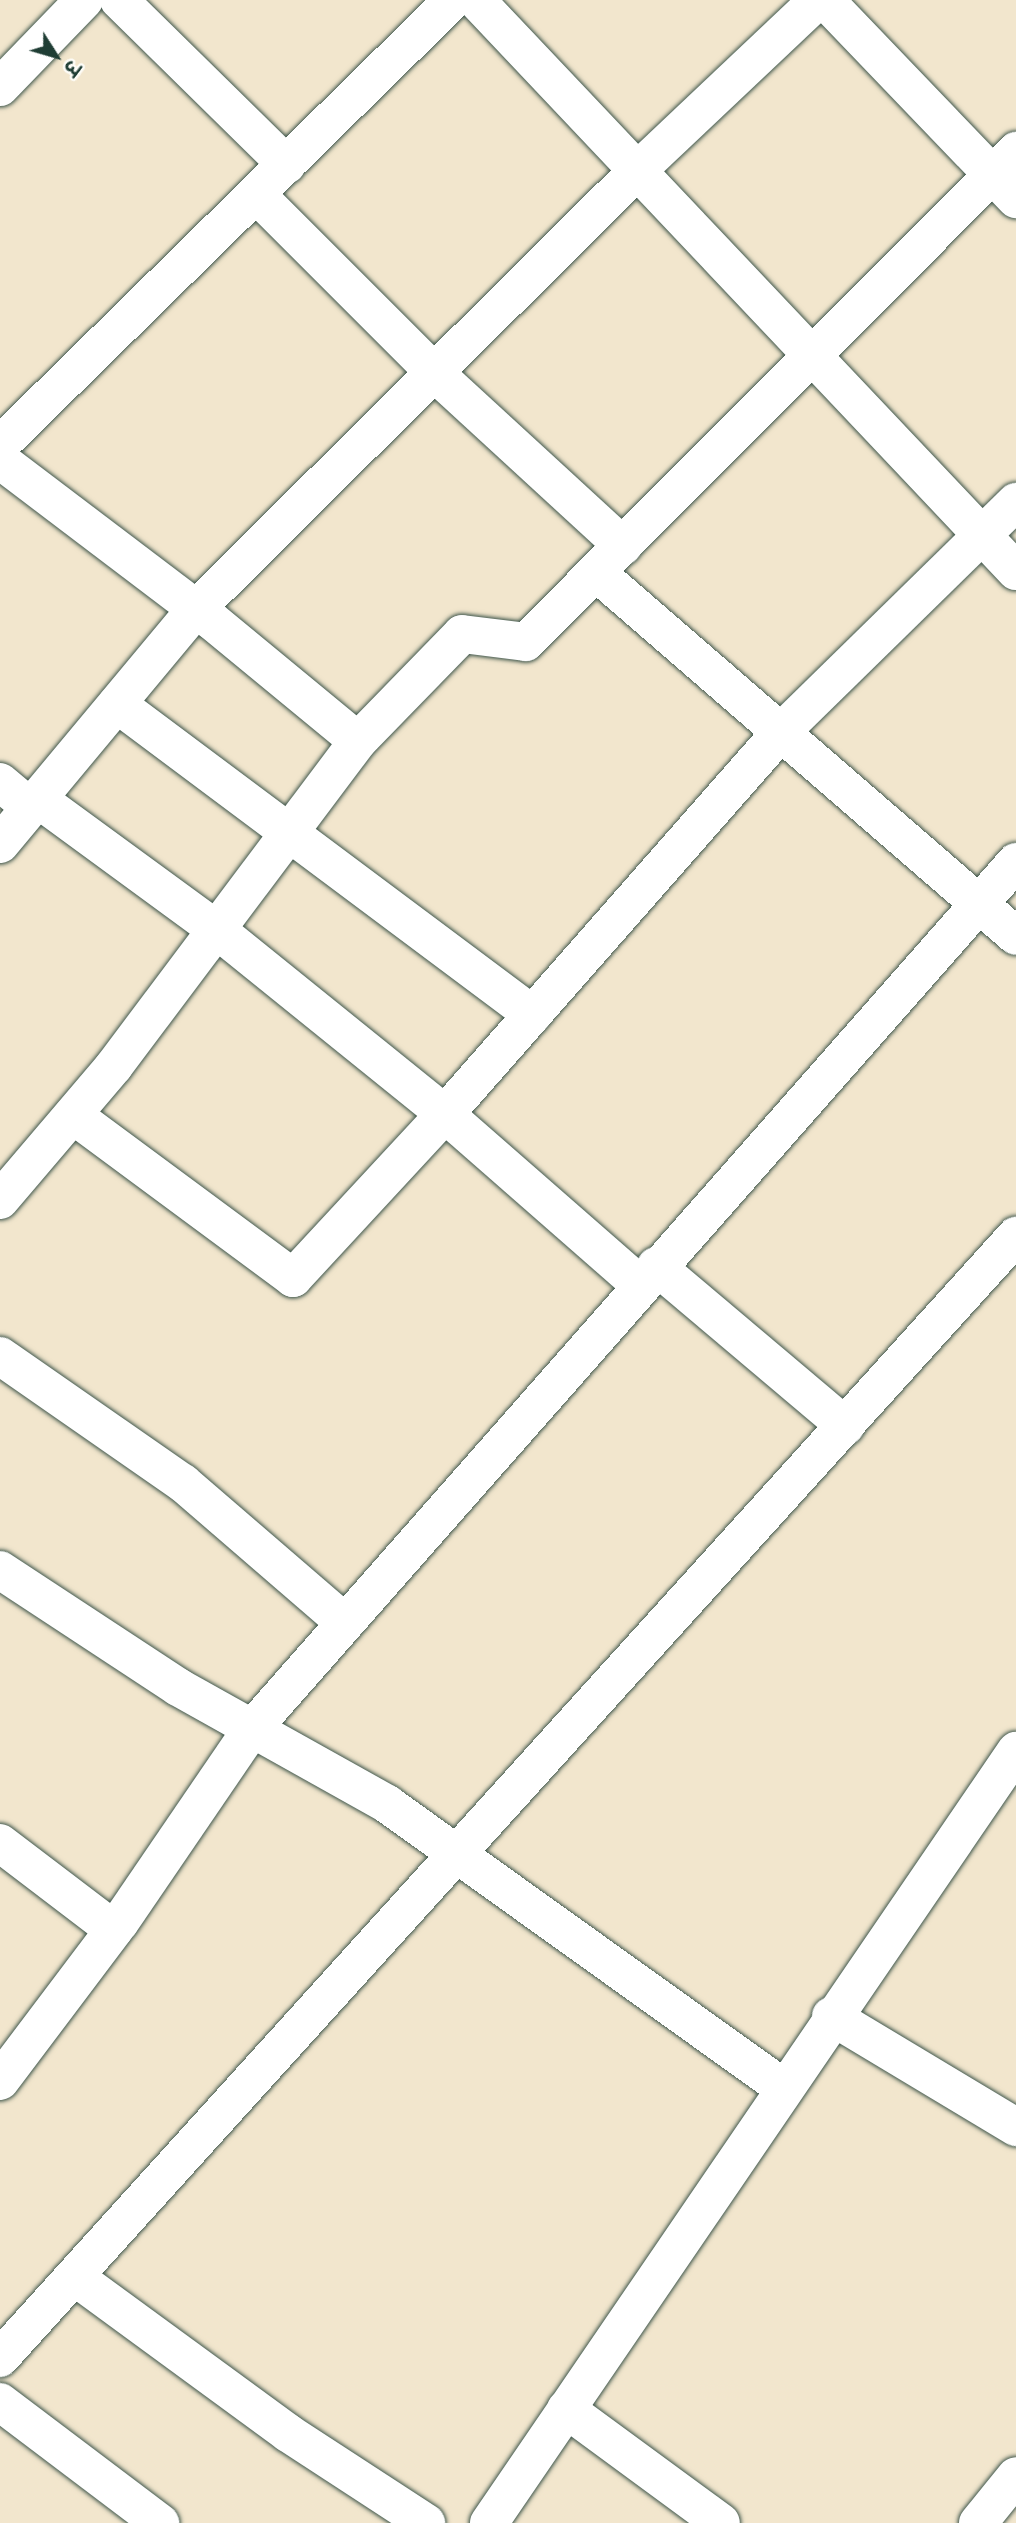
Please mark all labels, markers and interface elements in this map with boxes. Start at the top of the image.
north arrow [21,21,91,91]
text: उ [58,55,88,82]

